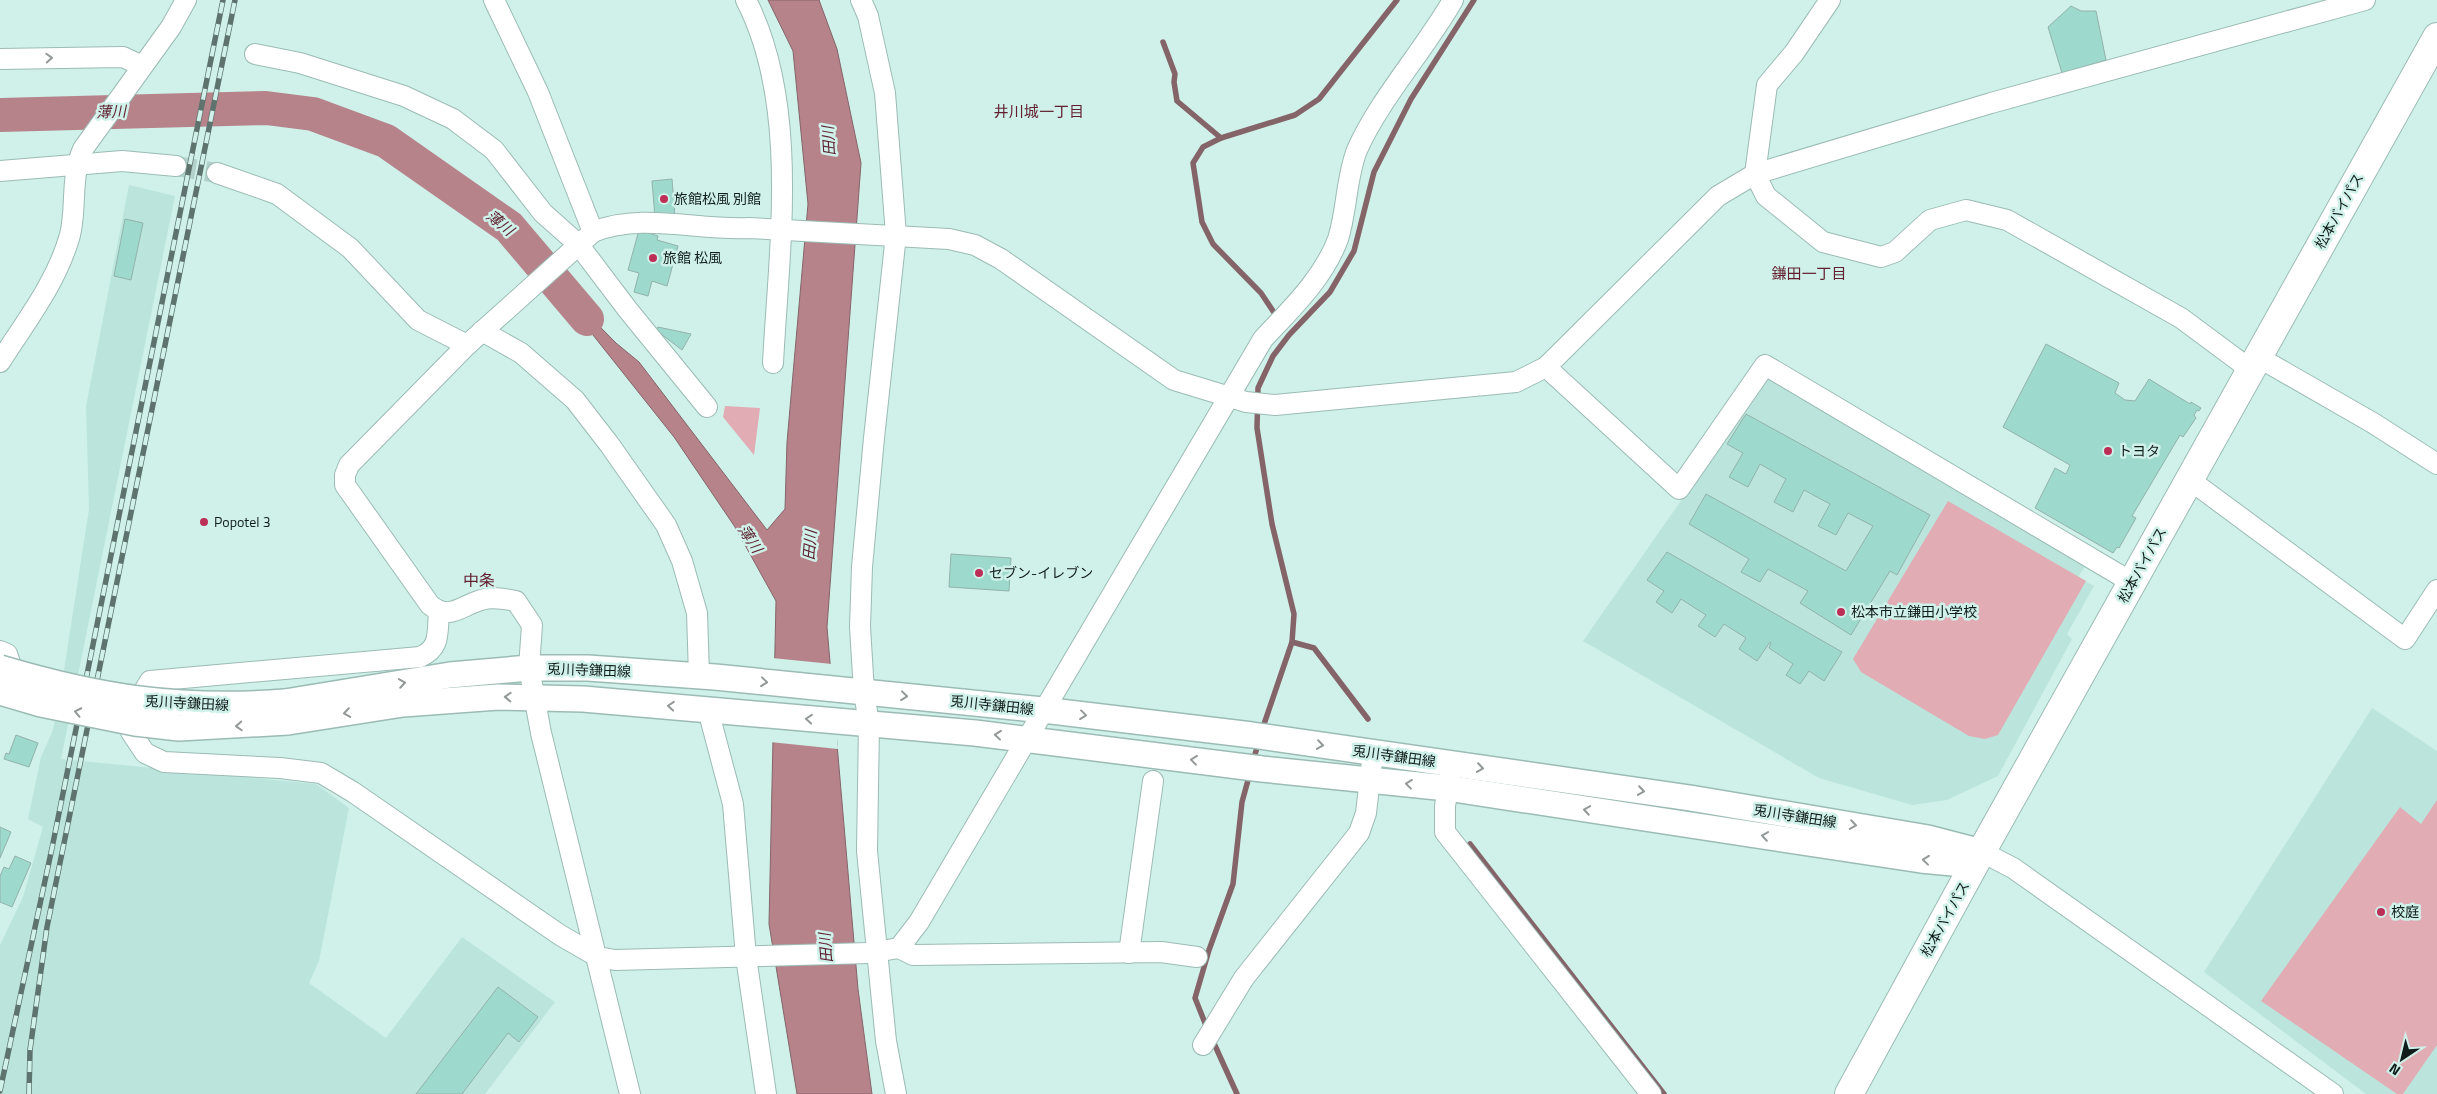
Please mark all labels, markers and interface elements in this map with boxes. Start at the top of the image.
one-way arrow [45,53,53,63]
water label: 薄川 [96,99,128,124]
district label: 井川城一丁目 [994,100,1084,123]
water label: 田川 [816,123,841,157]
street label: 松本バイパス [2309,169,2368,252]
place label: 旅館松風 別館 [674,188,761,209]
marker: 旅館松風 別館 [658,193,670,205]
water label: 薄川 [481,204,521,242]
place label: 旅館 松風 [663,247,722,268]
marker: 旅館 松風 [647,252,659,264]
district label: 鎌田一丁目 [1771,262,1847,285]
place label: トヨタ [2118,440,2160,461]
marker: トヨタ [2102,445,2114,457]
place label: Popotel 3 [214,511,271,532]
marker: Popotel 3 [198,516,210,528]
water label: 薄川 [732,520,769,559]
street label: 松本バイパス [2112,523,2171,606]
water label: 田川 [797,527,822,561]
place label: セブン-イレブン [989,562,1093,583]
marker: セブン-イレブン [973,567,985,579]
district label: 中条 [463,568,495,592]
place label: 松本市立鎌田小学校 [1851,601,1977,622]
marker: 松本市立鎌田小学校 [1835,606,1847,618]
street label: 兎川寺鎌田線 [547,658,631,681]
one-way arrow [760,676,768,687]
one-way arrow [398,678,406,688]
street label: 兎川寺鎌田線 [145,690,230,715]
one-way arrow [900,690,908,701]
street label: 兎川寺鎌田線 [949,690,1035,719]
one-way arrow [504,692,512,702]
one-way arrow [666,701,674,712]
one-way arrow [74,707,83,717]
one-way arrow [343,707,351,717]
one-way arrow [1079,709,1087,720]
one-way arrow [805,713,813,724]
one-way arrow [235,720,243,731]
one-way arrow [993,730,1001,741]
one-way arrow [1316,739,1324,750]
street label: 兎川寺鎌田線 [1351,739,1437,772]
one-way arrow [1189,755,1197,766]
one-way arrow [1477,762,1485,773]
one-way arrow [1405,779,1413,790]
one-way arrow [1638,785,1646,796]
street label: 兎川寺鎌田線 [1752,799,1838,832]
one-way arrow [1583,806,1591,816]
one-way arrow [1849,820,1858,830]
one-way arrow [1761,831,1770,841]
one-way arrow [1922,855,1930,866]
street label: 松本バイパス [1915,877,1974,960]
place label: 校庭 [2391,901,2419,922]
marker: 校庭 [2375,906,2387,918]
water label: 田川 [813,930,838,964]
north arrow [2377,1034,2427,1084]
text: N [2384,1059,2404,1081]

